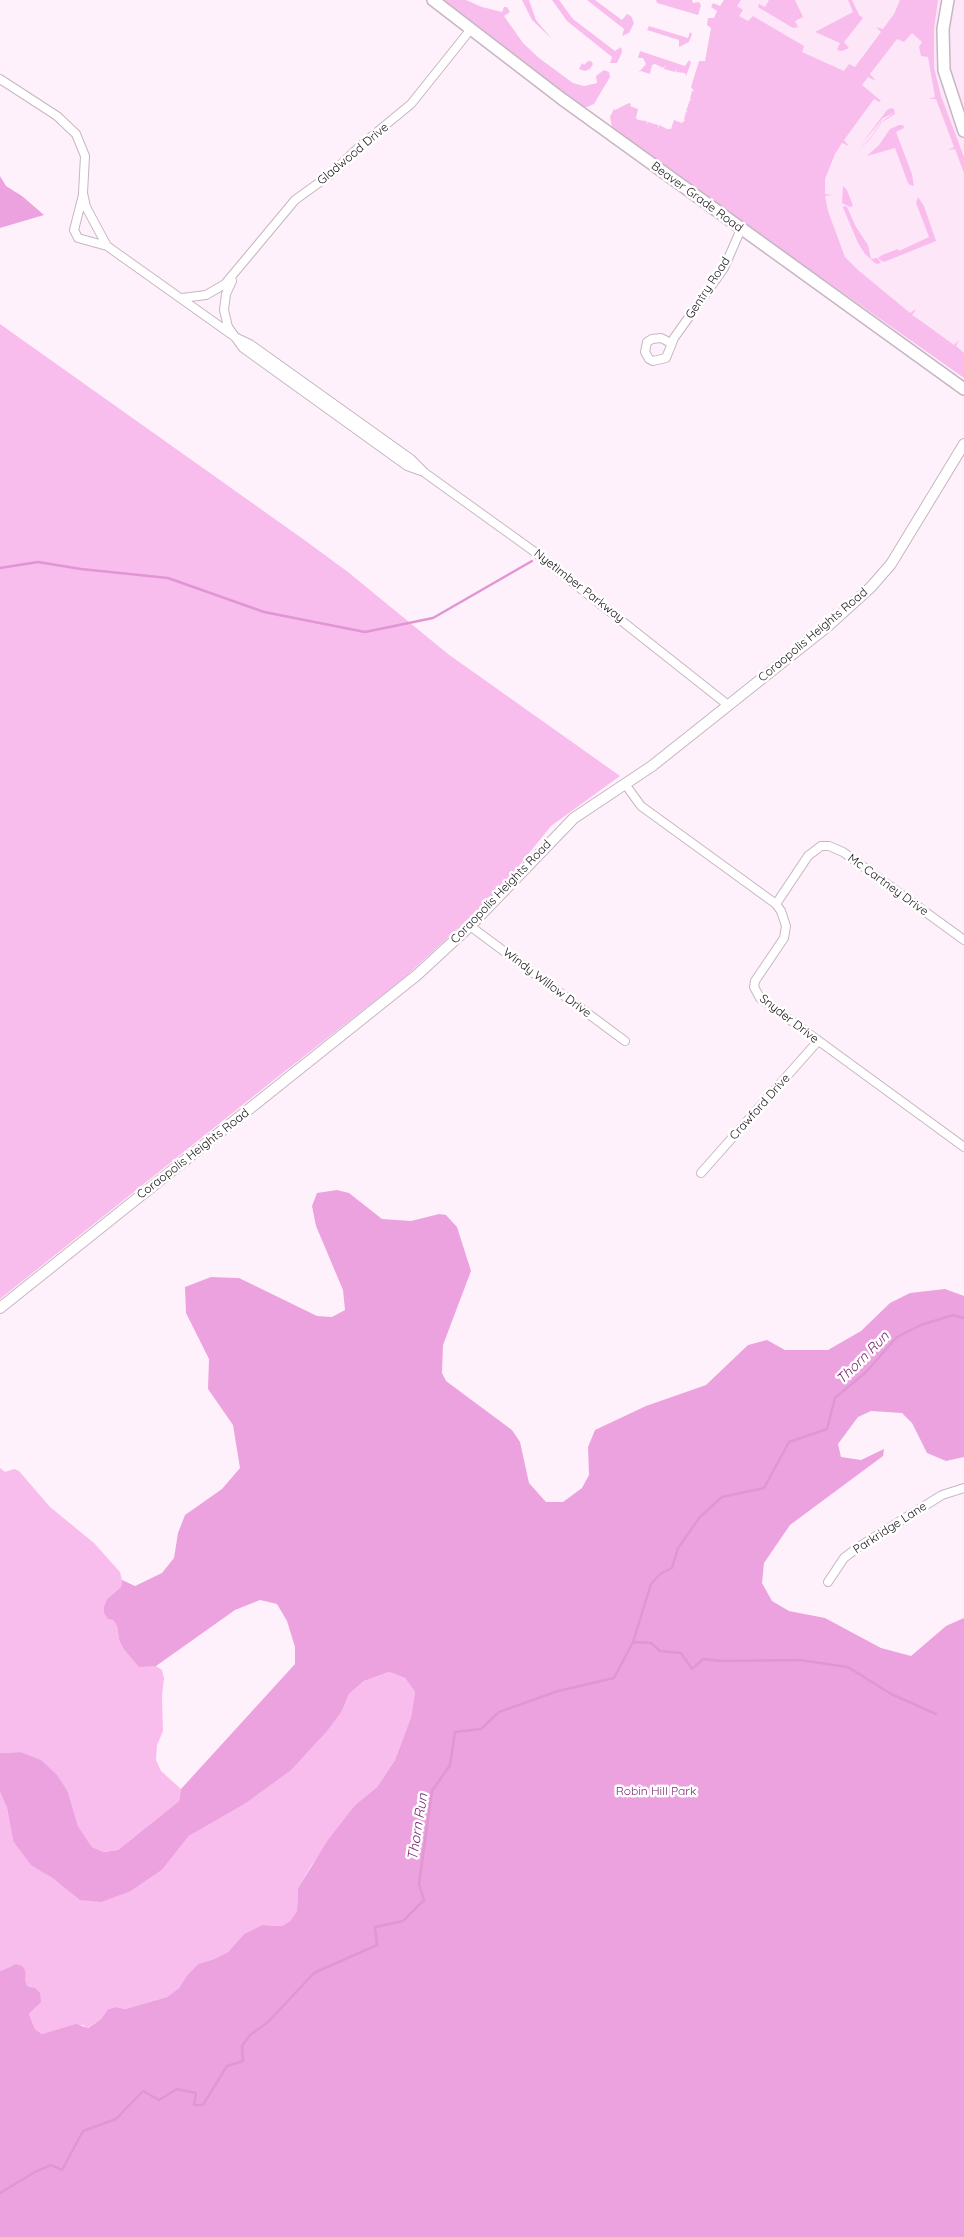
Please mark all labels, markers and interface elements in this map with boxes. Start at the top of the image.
street label: Gladwood Drive [314,120,392,188]
street label: Beaver Grade Road [648,159,746,235]
street label: Gentry Road [683,254,733,322]
street label: Nyetimber Parkway [531,546,627,626]
street label: Coraopolis Heights Road [755,585,871,685]
street label: Coraopolis Heights Road [448,837,554,947]
street label: Mc Cartney Drive [845,851,931,919]
street label: Windy Willow Drive [500,945,594,1021]
street label: Snyder Drive [757,991,821,1047]
street label: Crawford Drive [727,1071,793,1143]
street label: Coraopolis Heights Road [134,1106,252,1202]
water label: Thorn Run [833,1328,893,1388]
street label: Parkridge Lane [851,1499,929,1557]
park label: Robin Hill Park [616,1784,696,1798]
water label: Thorn Run [404,1792,432,1862]

